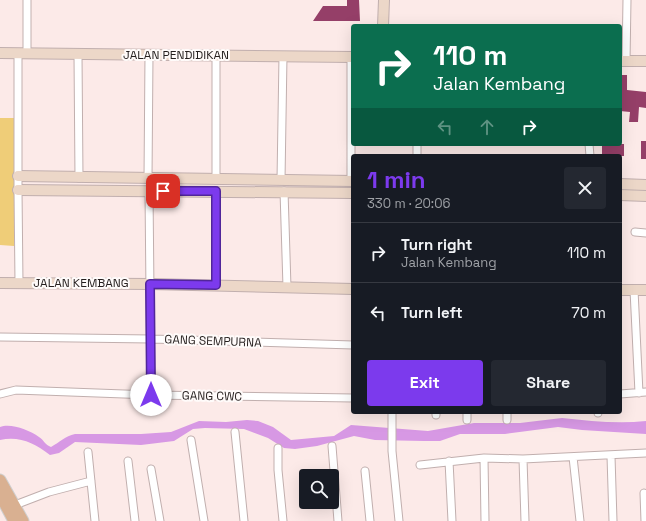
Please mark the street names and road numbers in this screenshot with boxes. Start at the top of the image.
street label: JALAN PENDIDIKAN [123,47,229,63]
street label: JALAN KEMBANG [33,275,129,291]
street label: GANG SEMPURNA [164,331,262,351]
street label: GANG CWC [182,387,243,405]

